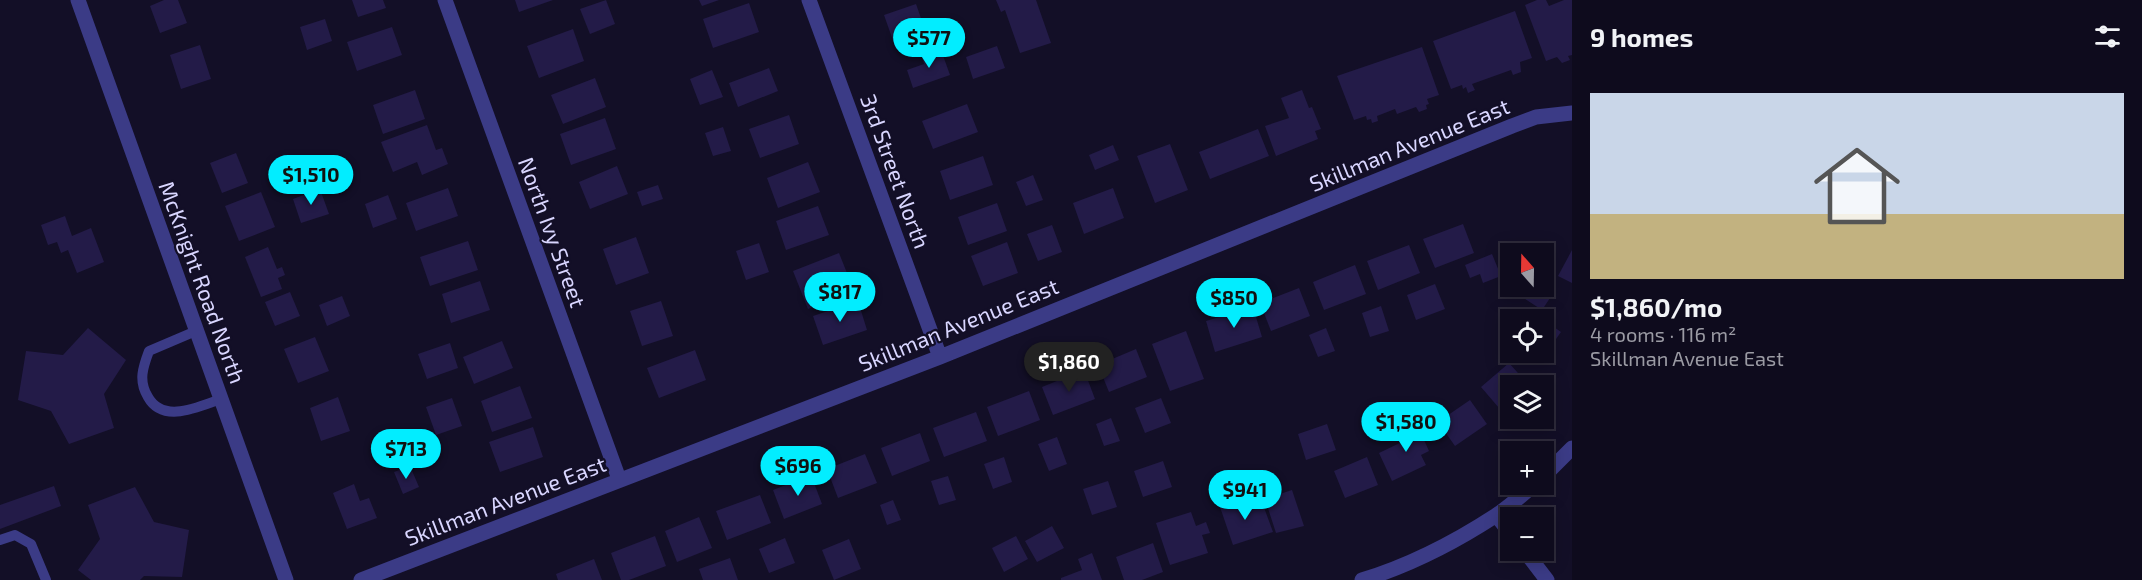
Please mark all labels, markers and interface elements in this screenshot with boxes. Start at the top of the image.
pin: $577 [893,18,965,69]
icon: filters [2091,20,2124,53]
text: 9 homes [1590,21,1693,52]
text: $577 [907,25,951,49]
street label: 3rd Street North [856,90,936,252]
street label: Skillman Avenue East [1305,92,1513,196]
icon: home [1803,132,1911,240]
street label: North Ivy Street [514,154,592,310]
pin: $1,510 [262,155,360,206]
text: $1,510 [282,162,340,186]
street label: McKnight Road North [154,177,252,387]
north arrow [1500,243,1554,297]
map controls [1500,243,1554,561]
pin: $817 [804,272,876,323]
street label: Skillman Avenue East [854,272,1062,376]
pin: $850 [1198,278,1270,329]
text: $817 [818,279,862,303]
text: $850 [1210,285,1258,309]
text: $1,860/mo [1590,291,1722,322]
button: locate [1500,309,1554,363]
text: 4 rooms · 116 m² [1590,322,1736,346]
pin: $1,860 [1020,342,1118,393]
text: Skillman Avenue East [1590,346,1784,370]
text: $1,860 [1038,349,1100,373]
button: layers [1500,375,1554,429]
pin: $1,580 [1357,402,1455,453]
text: $1,580 [1375,409,1437,433]
pin: $713 [370,429,442,480]
text: $713 [385,436,427,460]
button: + [1500,441,1554,495]
pin: $696 [762,446,834,497]
street label: Skillman Avenue East [401,450,609,550]
text: $696 [775,453,822,477]
pin: $941 [1209,470,1281,521]
text: $941 [1223,477,1267,501]
button: − [1500,507,1554,561]

